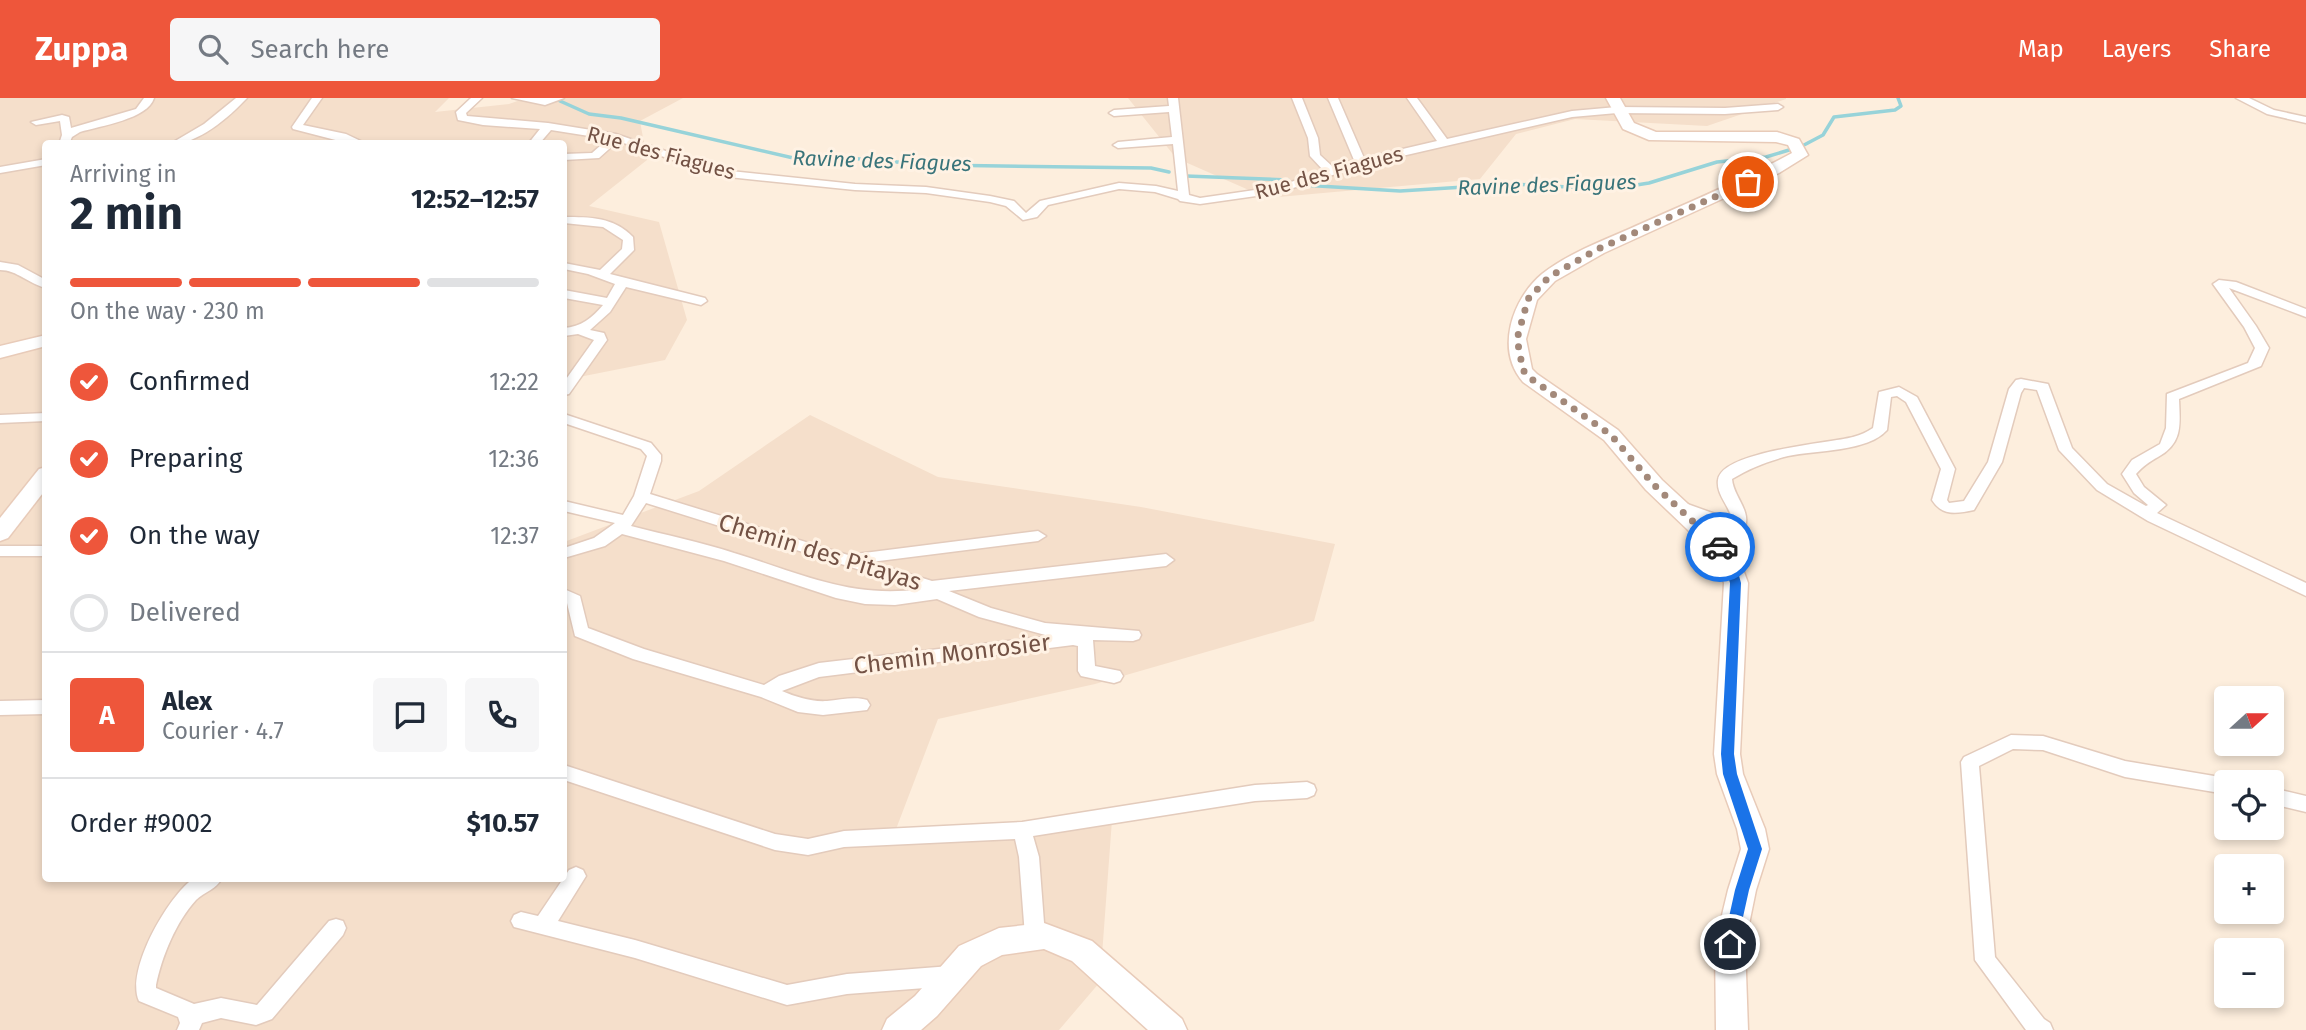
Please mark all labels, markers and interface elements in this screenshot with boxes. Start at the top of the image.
search box [170,18,660,81]
text: Zuppa [35,29,128,69]
icon: search [194,30,232,68]
text: Search here [250,34,389,65]
text: Map [2018,35,2064,63]
text: Layers [2102,35,2171,63]
text: Share [2209,35,2271,63]
street label: Rue des Fiagues [584,121,738,185]
street label: Rue des Fiagues [1252,141,1406,205]
water label: Ravine des Fiagues [792,145,972,177]
pin [1718,152,1778,212]
text: Arriving in [70,160,177,188]
icon: bag [1729,163,1767,201]
water label: Ravine des Fiagues [1457,169,1637,201]
text: 12:52–12:57 [411,184,539,215]
text: 2 min [70,186,183,241]
text: On the way · 230 m [70,297,265,325]
icon: check [70,363,108,401]
text: Confirmed [129,366,250,397]
text: 12:22 [489,368,539,396]
icon: check [70,440,108,478]
text: Preparing [129,443,242,474]
text: 12:36 [488,445,539,473]
street label: Chemin des Pitayas [715,508,925,596]
courier [1685,512,1755,582]
icon: check [70,517,108,555]
text: On the way [129,520,260,551]
text: 12:37 [490,522,539,550]
icon: car [1701,528,1739,566]
text: Delivered [129,597,241,628]
street label: Chemin Monrosier [852,628,1053,680]
button: chat [373,678,447,752]
button: phone [465,678,539,752]
text: Alex [162,686,212,717]
north arrow [2214,686,2284,756]
map controls [2214,686,2284,1008]
text: A [99,700,115,731]
text: Courier · 4.7 [162,717,284,745]
button: locate [2214,770,2284,840]
text: Order #9002 [70,808,213,839]
text: $10.57 [467,808,539,839]
button: + [2214,854,2284,924]
pin [1700,914,1760,974]
icon: home [1711,925,1749,963]
button: − [2214,938,2284,1008]

